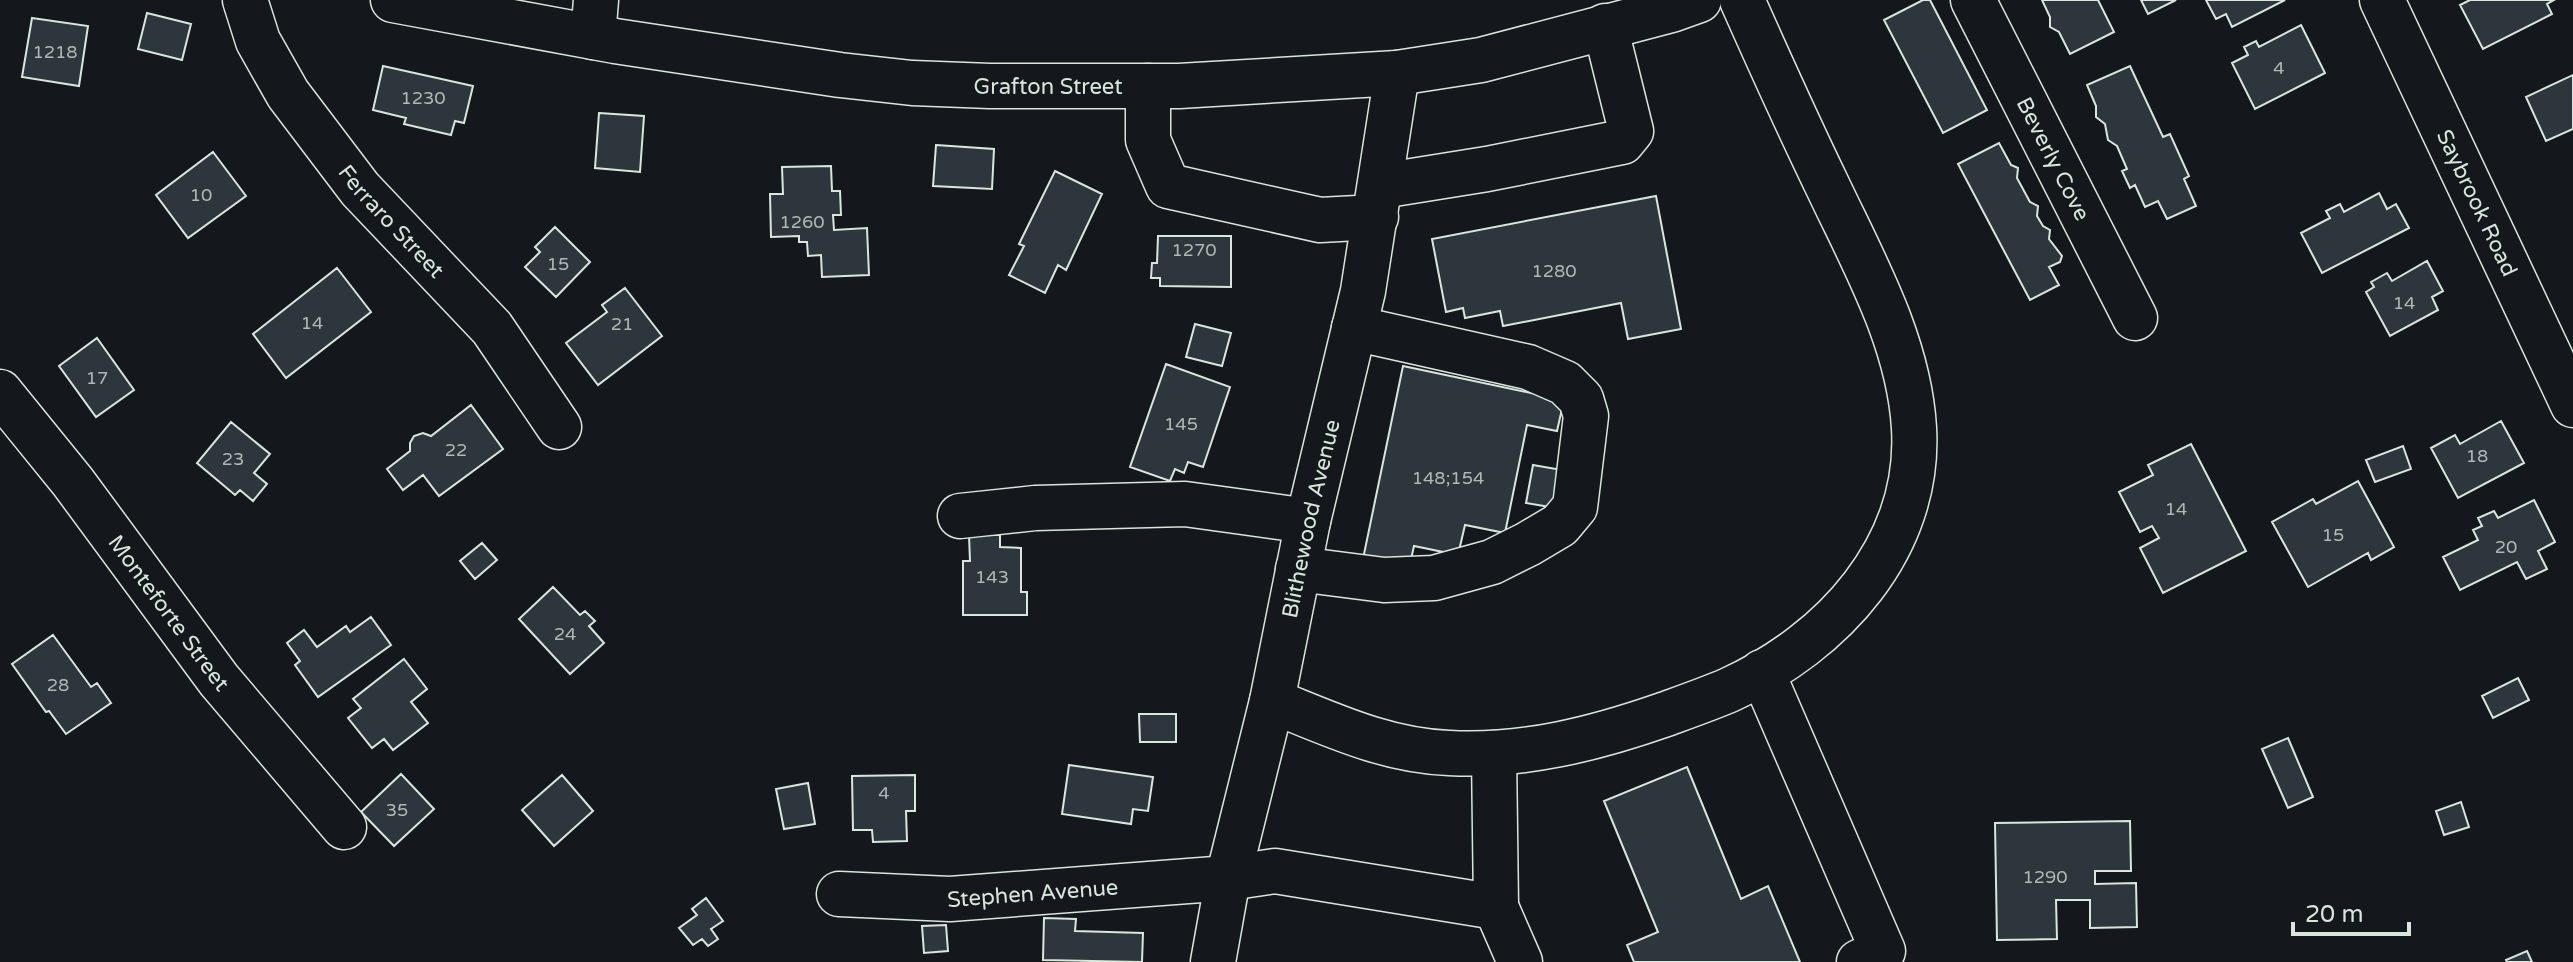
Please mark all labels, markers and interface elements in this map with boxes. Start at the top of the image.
house number: 1218 [32,41,78,63]
house number: 4 [2273,57,2285,79]
street label: Grafton Street [973,73,1123,100]
house number: 1230 [400,87,446,109]
street label: Beverly Cove [2011,93,2095,225]
street label: Saybrook Road [2431,125,2522,281]
street label: Ferraro Street [332,160,449,284]
house number: 10 [190,184,212,206]
house number: 1260 [779,211,825,233]
house number: 1270 [1171,239,1217,261]
house number: 15 [547,253,569,275]
house number: 1280 [1531,260,1577,282]
house number: 14 [2393,292,2415,314]
house number: 14 [301,312,323,334]
house number: 21 [611,313,633,335]
house number: 17 [86,367,108,389]
house number: 145 [1164,413,1198,435]
street label: Blithewood Avenue [1277,417,1346,620]
house number: 22 [445,439,467,461]
house number: 18 [2466,445,2488,467]
house number: 23 [222,448,244,470]
house number: 148;154 [1412,467,1484,489]
house number: 14 [2165,498,2187,520]
house number: 15 [2322,524,2344,546]
street label: Monteforte Street [102,530,234,696]
house number: 20 [2495,536,2517,558]
house number: 143 [975,566,1009,588]
house number: 24 [554,623,576,645]
house number: 28 [47,674,69,696]
house number: 4 [878,782,890,804]
house number: 35 [386,799,408,821]
house number: 1290 [2022,866,2068,888]
street label: Stephen Avenue [946,874,1119,913]
scale bar [2293,886,2409,936]
text: 20 m [2305,900,2363,929]

